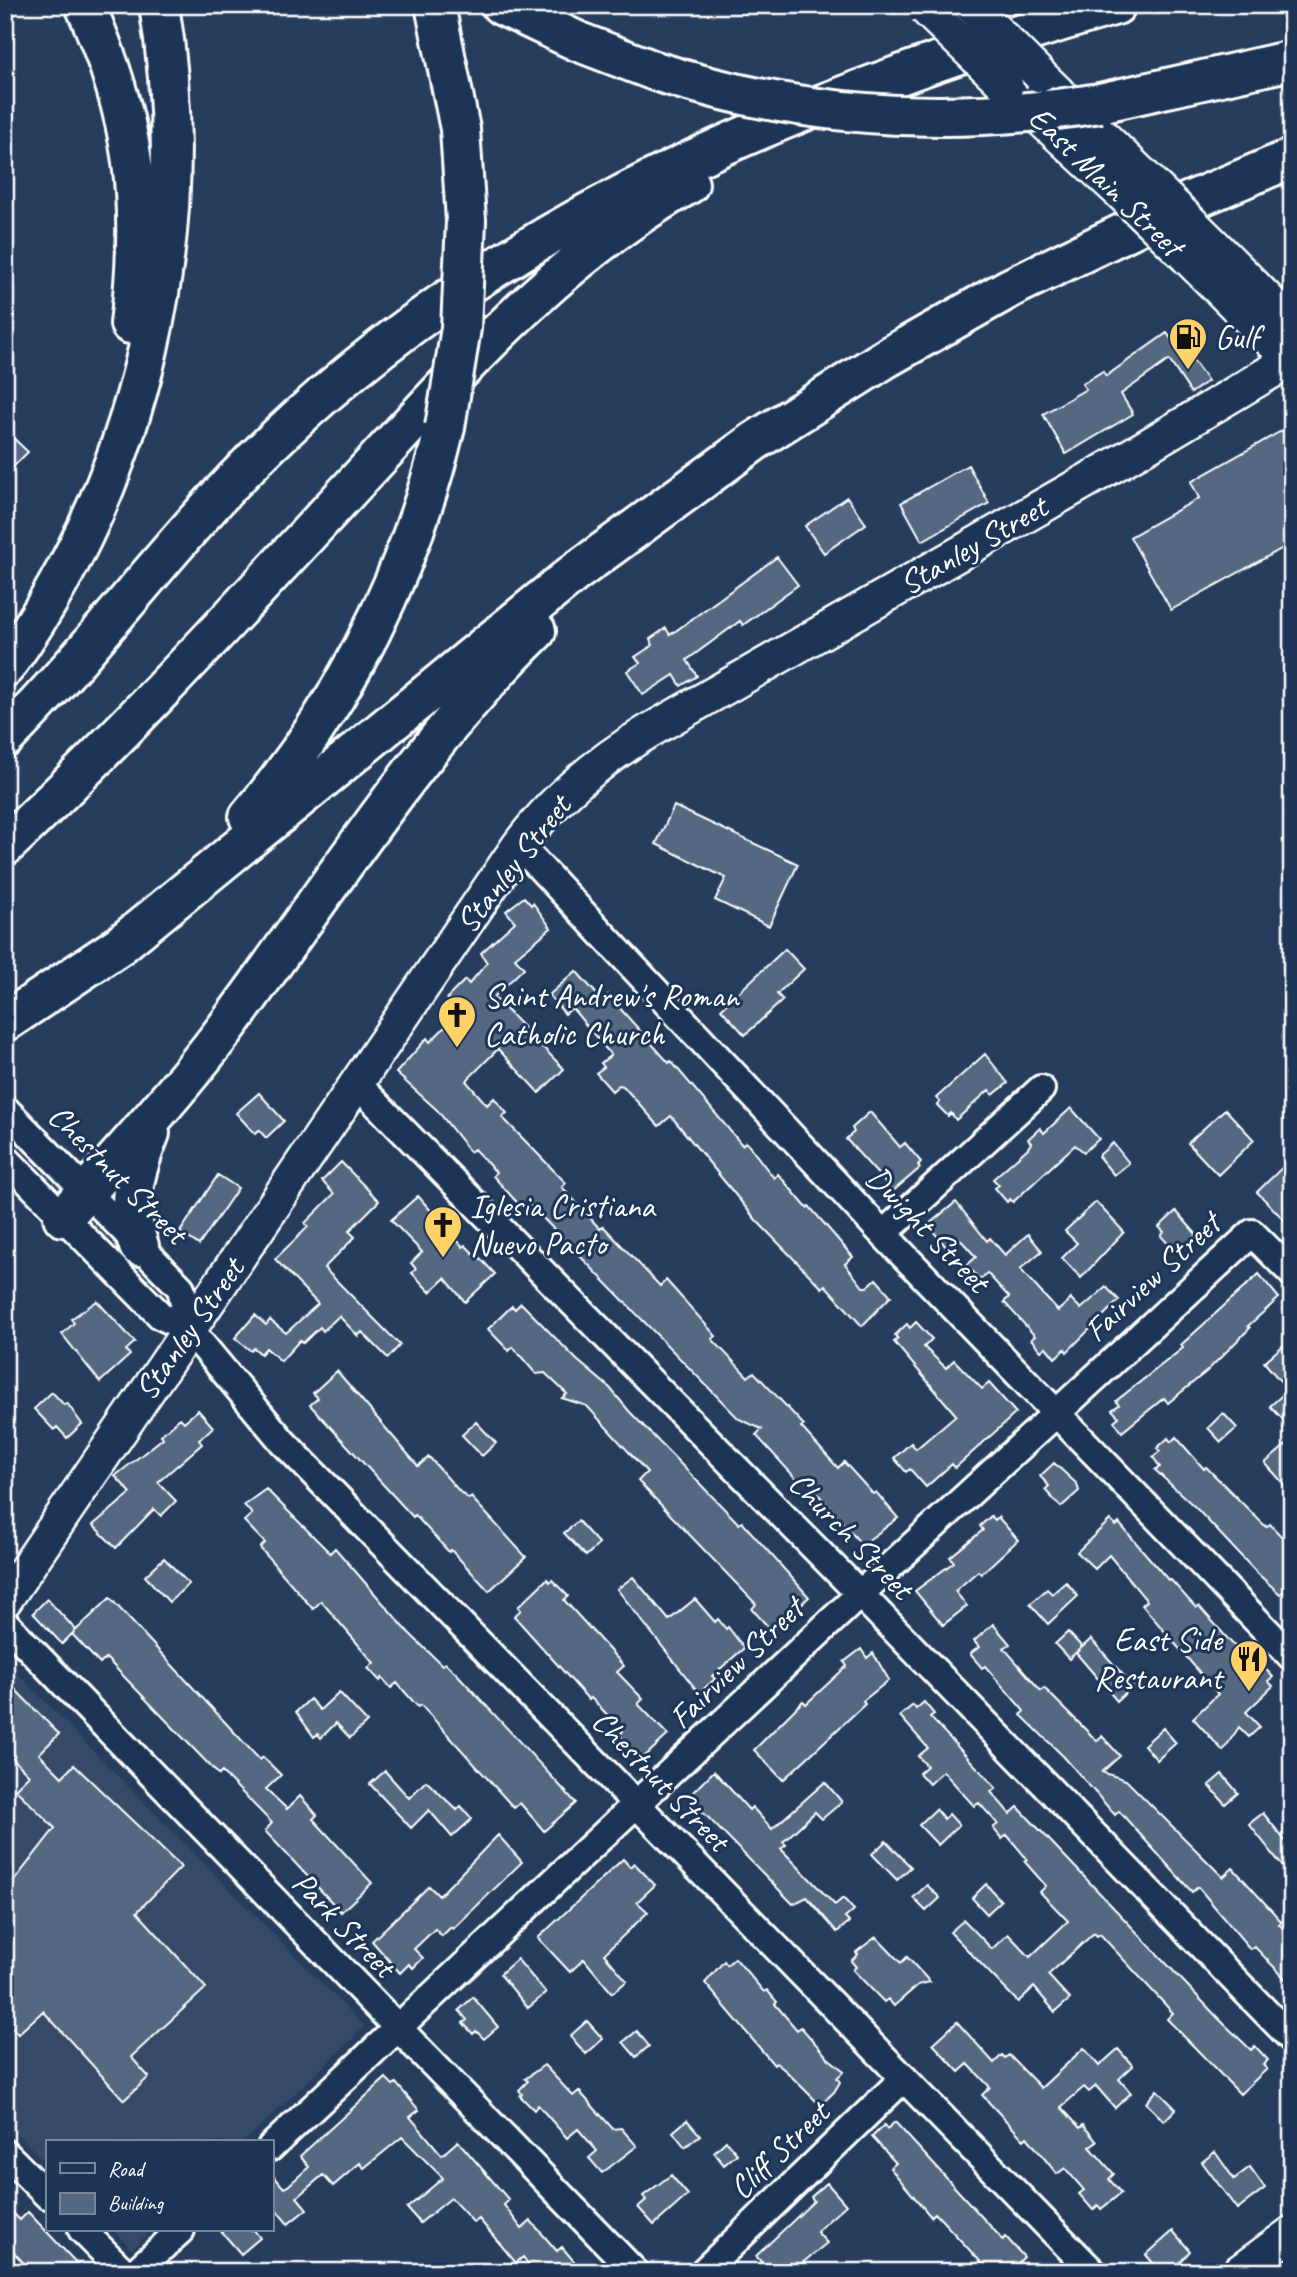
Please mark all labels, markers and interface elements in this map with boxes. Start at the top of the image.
street label: East Main Street [1020,97,1195,268]
fuel station icon: Gulf [1167,316,1209,371]
place label: Gulf [1215,316,1265,358]
street label: Stanley Street [892,484,1057,604]
street label: Stanley Street [446,784,582,941]
place label: Saint Andrew's Roman Catholic Church [484,975,741,1055]
church icon: Saint Andrew's Roman Catholic Church [436,994,478,1049]
street label: Chestnut Street [39,1095,199,1255]
street label: Dwight Street [857,1157,1001,1303]
place label: Iglesia Cristiana Nuevo Pacto [470,1185,657,1265]
street label: Fairview Street [1075,1200,1232,1351]
church icon: Iglesia Cristiana Nuevo Pacto [422,1204,464,1259]
street label: Stanley Street [125,1247,255,1408]
street label: Church Street [780,1462,924,1610]
street label: Fairview Street [660,1586,815,1738]
place label: East Side Restaurant [1094,1619,1225,1699]
restaurant icon: East Side Restaurant [1228,1638,1270,1693]
street label: Chestnut Street [583,1700,741,1862]
street label: Park Street [283,1862,407,1988]
street label: Cliff Street [720,2090,840,2208]
legend [46,2140,273,2232]
text: Road [108,2156,147,2182]
text: Building [108,2190,165,2216]

